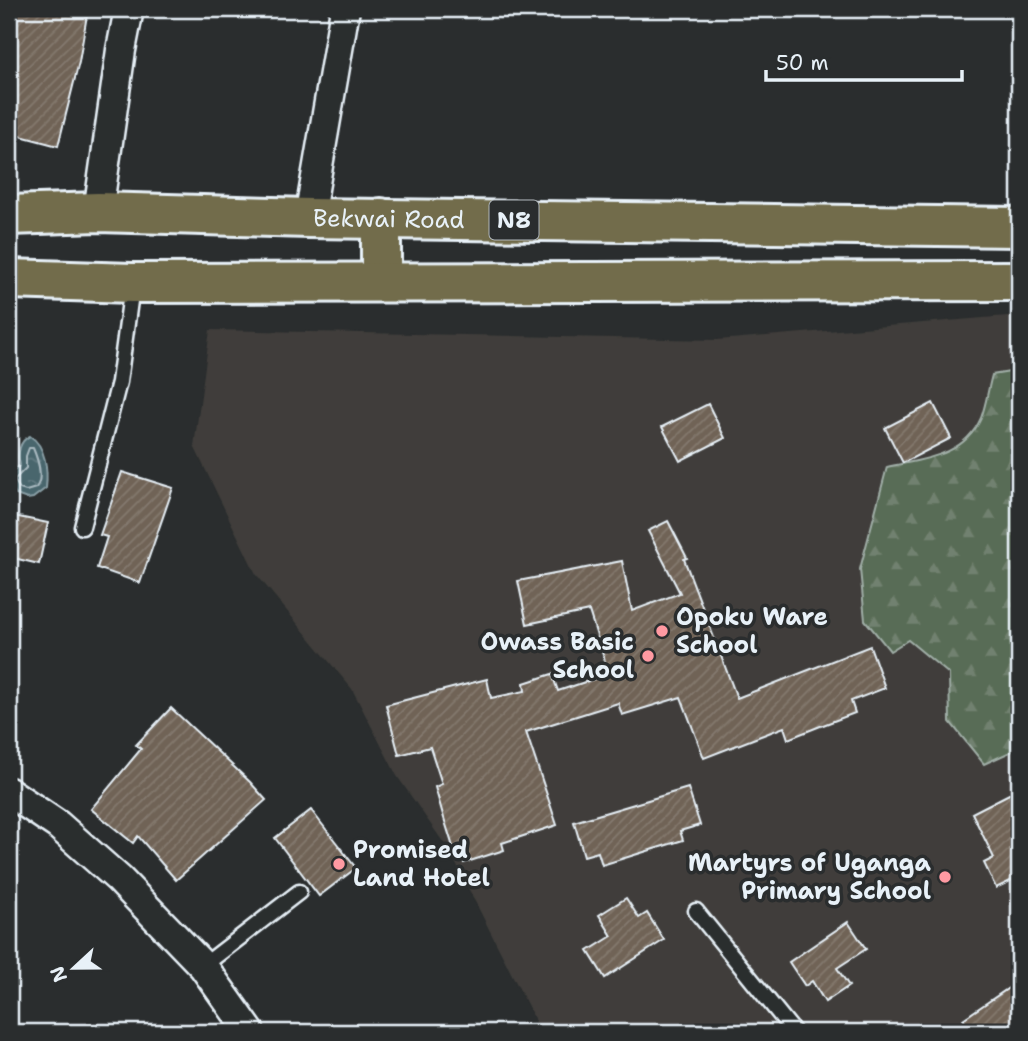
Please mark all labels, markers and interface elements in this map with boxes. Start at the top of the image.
scale bar [766,38,962,82]
text: 50 m [776,49,829,77]
road number: N8 [490,200,538,240]
street label: Bekwai Road [313,202,465,236]
place label: Opoku Ware School [676,601,828,661]
marker: Opoku Ware School [654,623,670,639]
place label: Owass Basic School [481,626,634,686]
marker: Owass Basic School [640,648,656,664]
place label: Promised Land Hotel [353,834,490,894]
place label: Martyrs of Uganga Primary School [688,847,932,907]
marker: Promised Land Hotel [331,856,347,872]
marker: Martyrs of Uganga Primary School [937,869,953,885]
north arrow [38,932,108,1002]
text: N [44,963,73,986]

